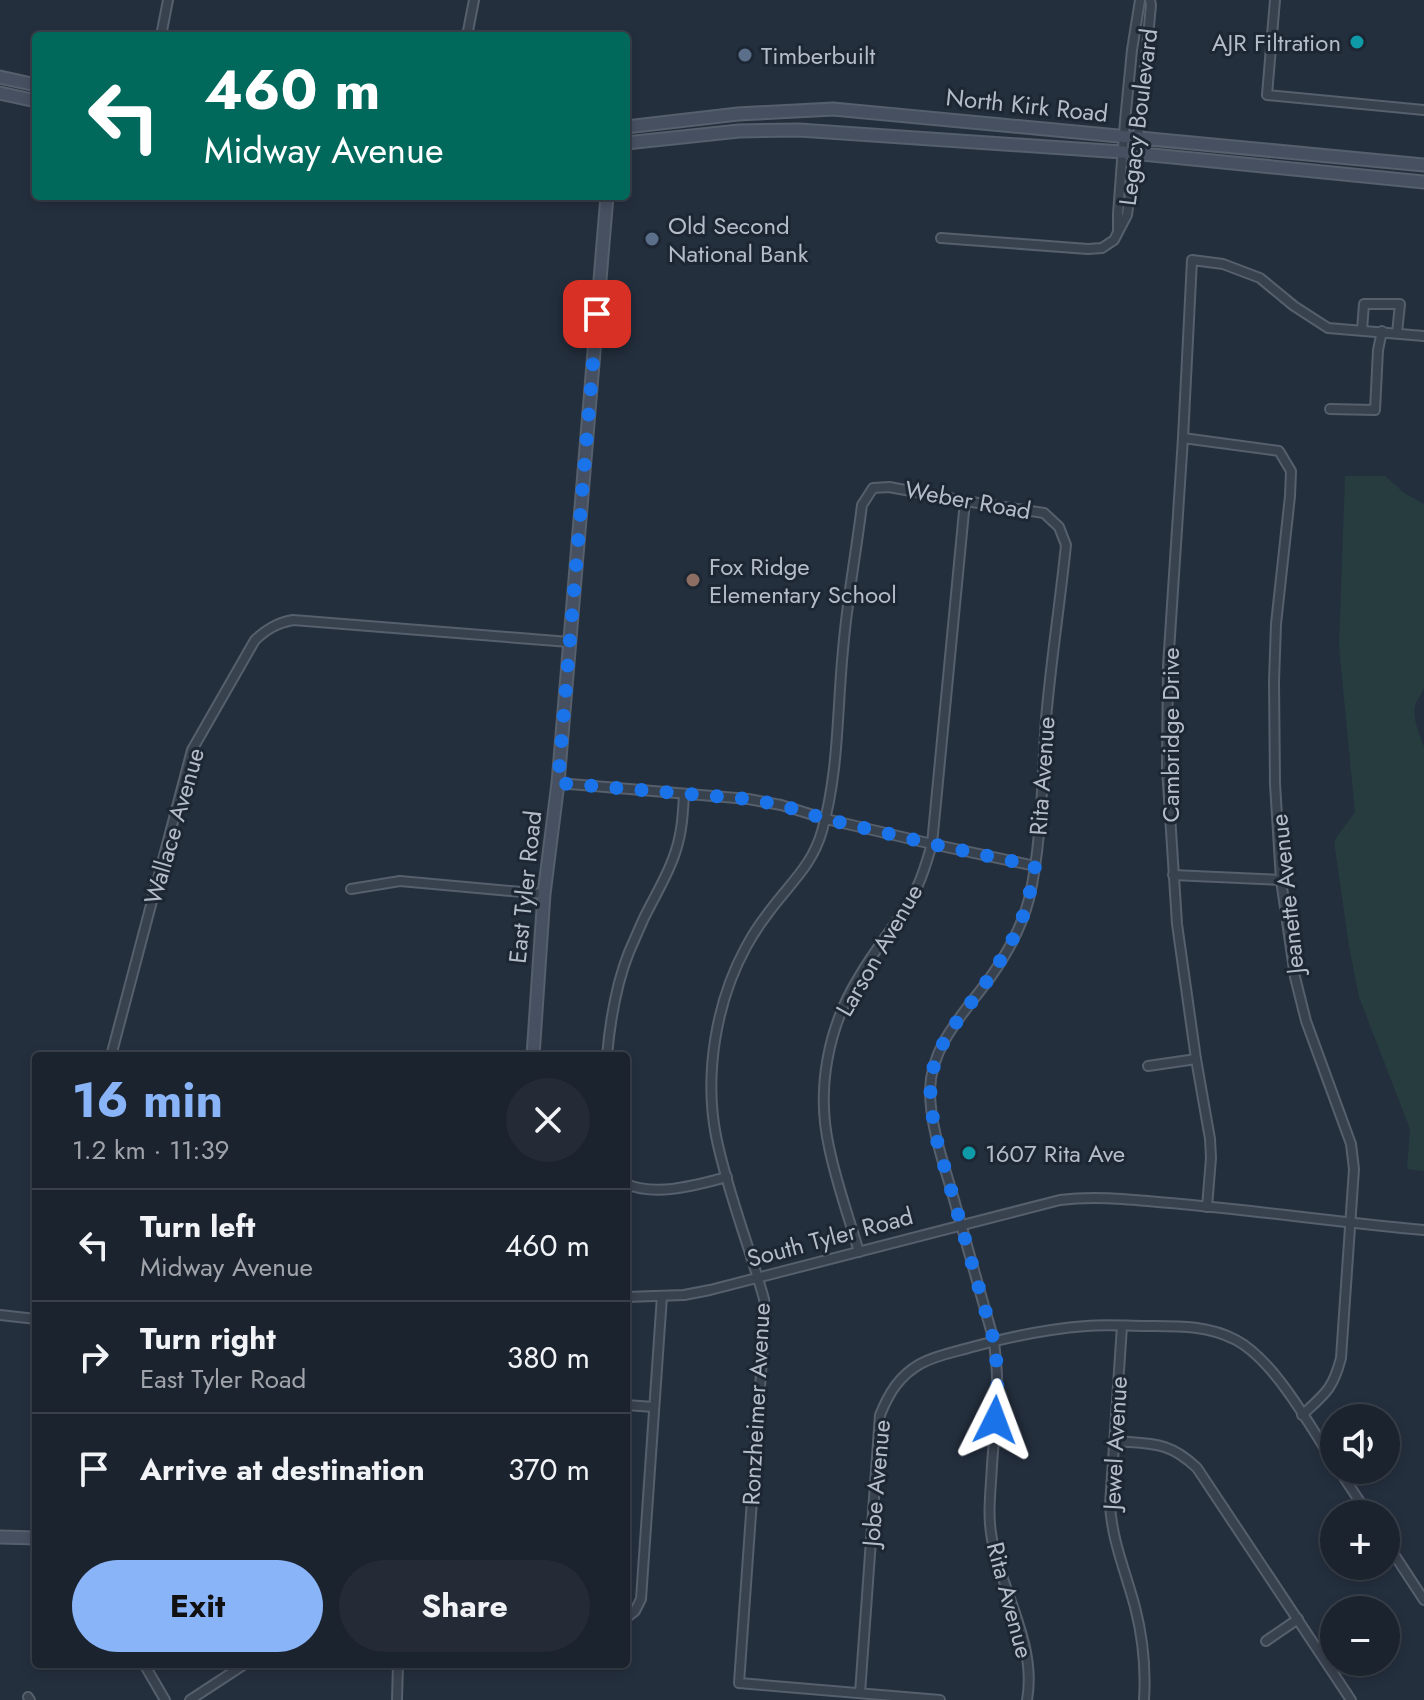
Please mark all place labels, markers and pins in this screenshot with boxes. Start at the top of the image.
place label: AJR Filtration [1212,25,1341,60]
marker: AJR Filtration [1348,33,1366,51]
place label: Timberbuilt [761,38,875,73]
marker: Timberbuilt [736,46,754,64]
place label: Old Second National Bank [668,208,809,271]
marker: Old Second National Bank [643,230,661,248]
pin [563,280,631,348]
place label: Fox Ridge Elementary School [709,549,897,612]
marker: Fox Ridge Elementary School [684,571,702,589]
place label: 1607 Rita Ave [985,1136,1125,1171]
marker: 1607 Rita Ave [960,1144,978,1162]

